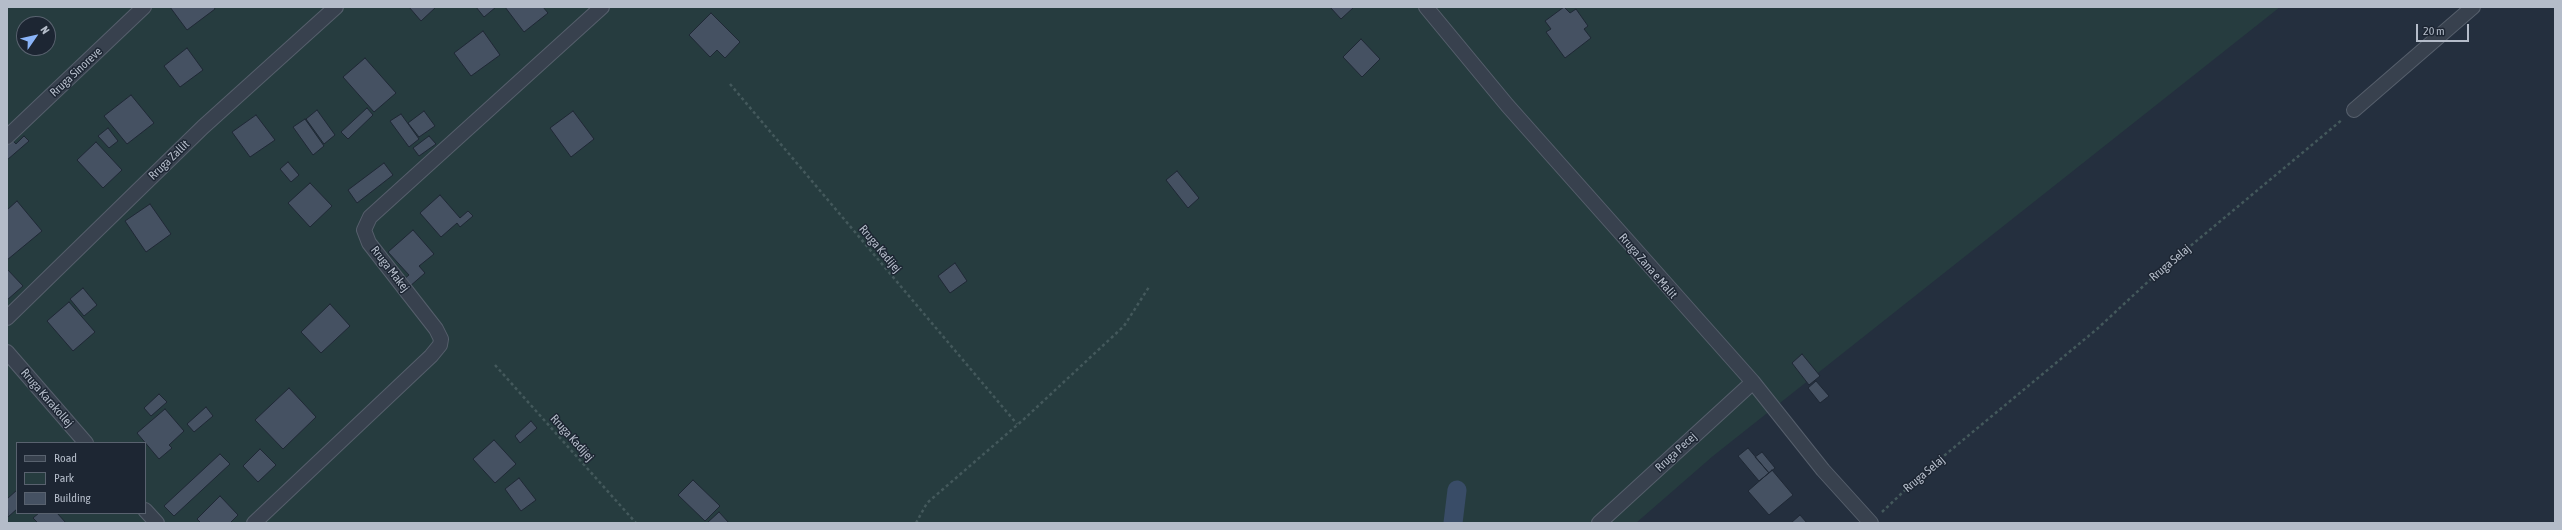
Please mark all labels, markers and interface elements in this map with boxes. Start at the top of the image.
north arrow [16,16,56,56]
scale bar [2418,16,2471,42]
text: N [38,24,52,36]
text: 20 m [2423,24,2445,38]
street label: Rruga Sinoreve [47,44,105,100]
street label: Rruga Zallit [146,137,192,183]
street label: Rruga Kadijej [856,222,904,276]
street label: Rruga Zana e Malit [1616,230,1680,302]
street label: Rruga Selaj [2146,242,2194,284]
street label: Rruga Makej [368,243,412,295]
street label: Rruga Karakollej [18,366,76,430]
street label: Rruga Kadijej [547,412,597,464]
street label: Rruga Pecej [1652,429,1700,475]
legend [16,442,146,514]
text: Road [54,451,77,465]
street label: Rruga Selaj [1900,453,1948,495]
text: Park [54,471,74,485]
text: Building [54,491,91,505]

